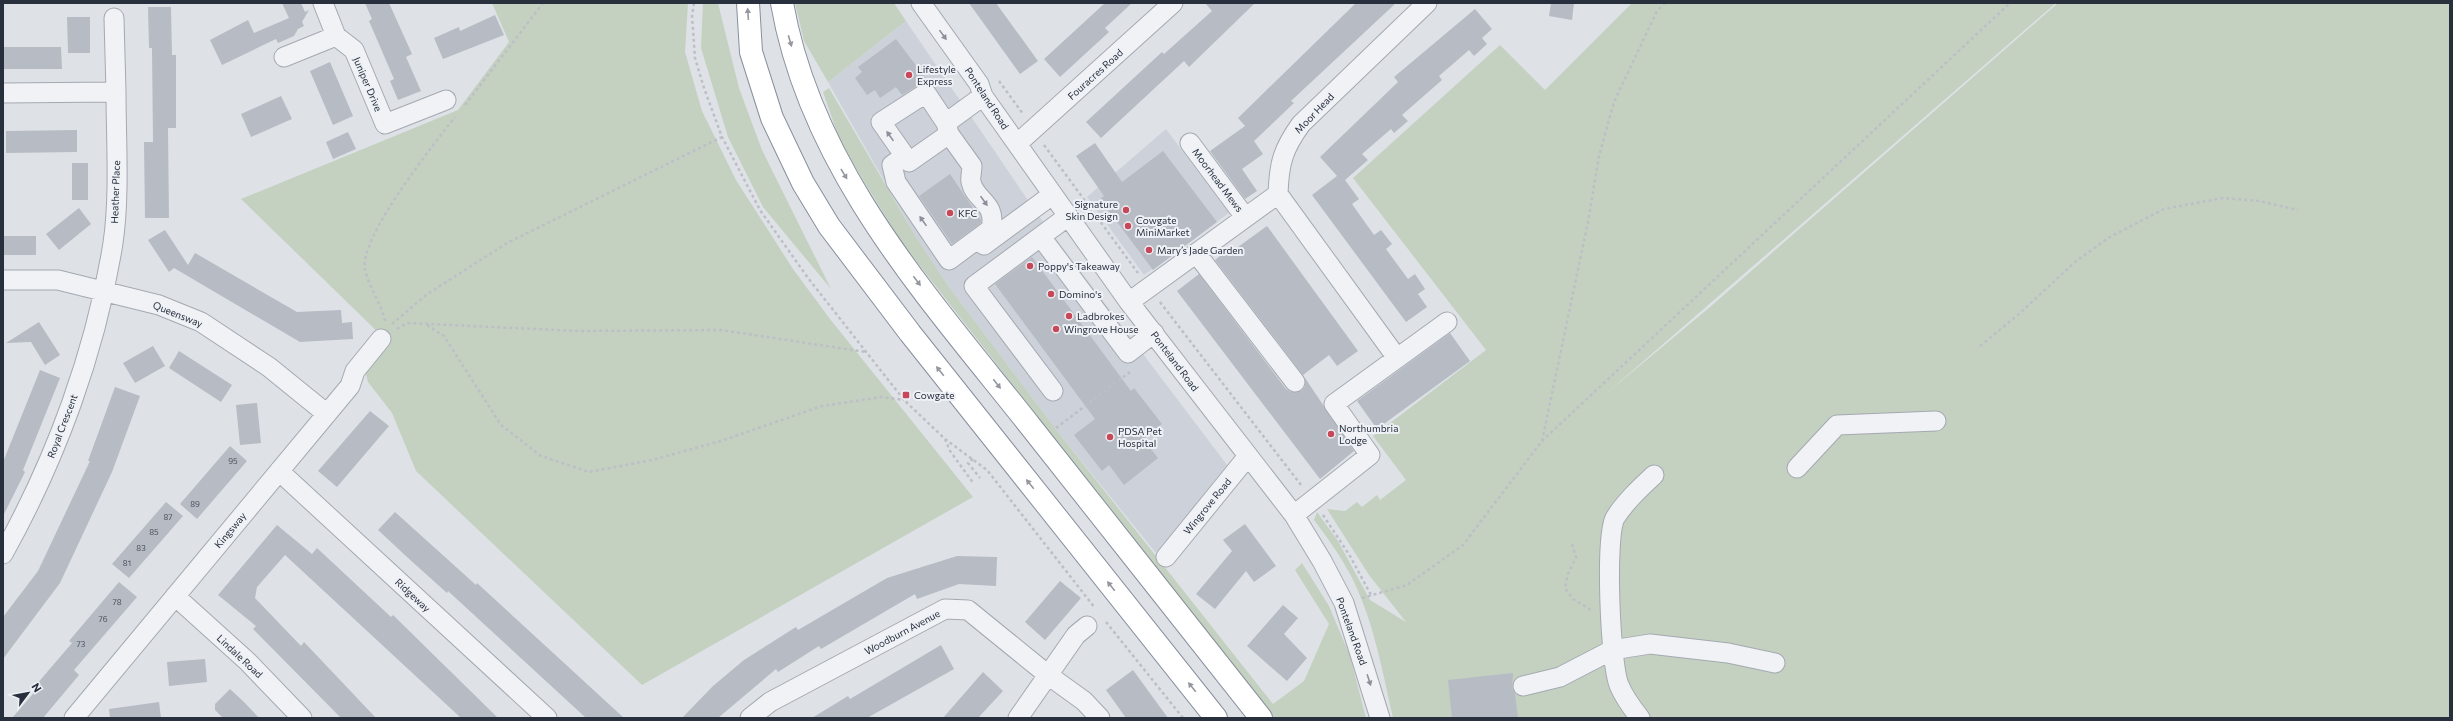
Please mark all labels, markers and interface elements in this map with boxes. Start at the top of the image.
one-way arrow [745,7,752,20]
one-way arrow [939,29,948,40]
one-way arrow [787,35,793,47]
street label: Fouracres Road [1065,46,1125,102]
street label: Juniper Drive [351,55,385,113]
place label: Lifestyle Express [917,63,956,87]
street label: Ponteland Road [962,65,1012,132]
marker: Lifestyle Express [904,70,914,80]
street label: Moor Head [1292,90,1336,136]
one-way arrow [886,130,894,141]
street label: Moorhead Mews [1190,146,1246,215]
street label: Heather Place [108,160,122,224]
one-way arrow [840,169,848,179]
one-way arrow [980,196,988,206]
place label: Signature Skin Design [1066,198,1118,222]
marker: Signature Skin Design [1121,205,1131,215]
place label: KFC [958,207,977,219]
marker: KFC [945,208,955,218]
place label: Cowgate MiniMarket [1136,214,1190,238]
one-way arrow [919,215,927,226]
marker: Cowgate MiniMarket [1123,221,1133,231]
place label: Mary’s Jade Garden [1157,244,1243,256]
marker: Mary’s Jade Garden [1144,245,1154,255]
place label: Poppy's Takeaway [1038,260,1120,272]
marker: Poppy's Takeaway [1025,261,1035,271]
one-way arrow [913,276,921,287]
place label: Domino's [1059,288,1102,300]
marker: Domino's [1046,289,1056,299]
street label: Queensway [151,299,205,329]
place label: Ladbrokes [1077,310,1125,322]
marker: Ladbrokes [1064,311,1074,321]
place label: Wingrove House [1064,323,1139,335]
marker: Wingrove House [1051,324,1061,334]
street label: Ponteland Road [1149,329,1201,393]
one-way arrow [936,366,945,377]
one-way arrow [992,379,1001,390]
place label: Cowgate [914,389,955,401]
marker: Cowgate [901,390,911,400]
street label: Royal Crescent [44,392,80,460]
place label: Northumbria Lodge [1339,422,1398,446]
place label: PDSA Pet Hospital [1118,425,1162,449]
marker: Northumbria Lodge [1326,429,1336,439]
marker: PDSA Pet Hospital [1105,432,1115,442]
house number: 95 [228,456,238,466]
street label: Wingrove Road [1181,475,1234,537]
one-way arrow [1026,479,1034,490]
house number: 89 [190,499,200,509]
street label: Kingsway [212,510,248,550]
house number: 87 [163,512,173,522]
house number: 85 [149,527,159,537]
house number: 83 [136,543,146,553]
house number: 81 [123,558,131,568]
street label: Ridgeway [393,576,433,614]
one-way arrow [1107,580,1115,591]
street label: Ponteland Road [1334,595,1370,667]
house number: 78 [112,597,122,607]
street label: Woodburn Avenue [862,607,942,657]
house number: 76 [98,614,108,624]
street label: Lindale Road [215,632,266,680]
house number: 73 [77,639,86,649]
north arrow [8,673,48,713]
one-way arrow [1366,674,1372,686]
text: N [29,680,45,694]
one-way arrow [1188,682,1196,693]

